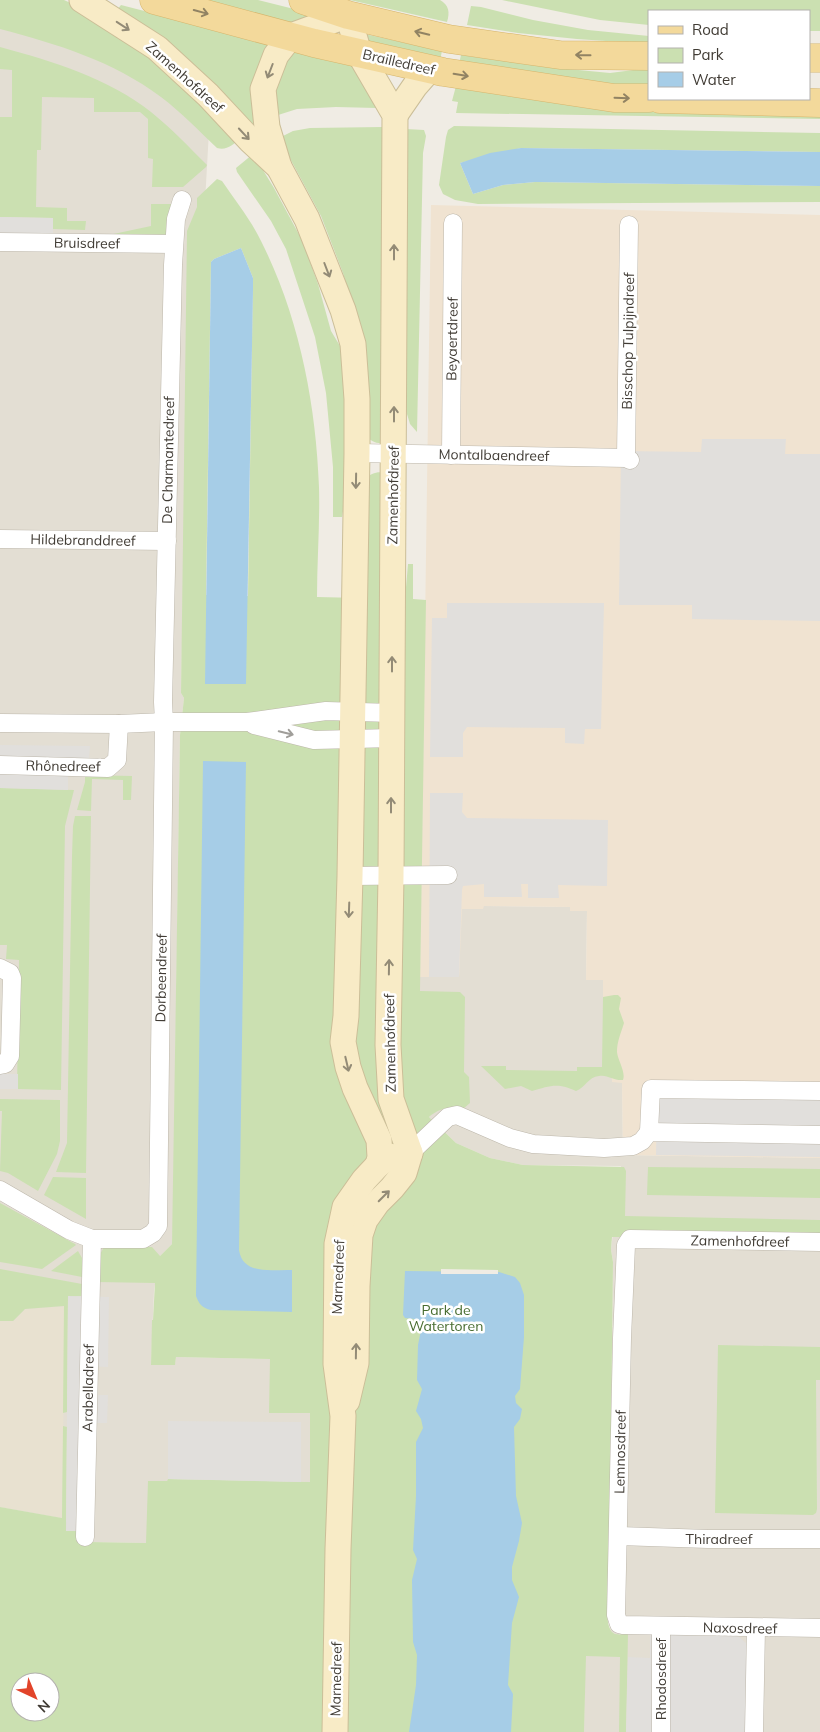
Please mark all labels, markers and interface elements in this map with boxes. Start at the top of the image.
one-way arrow [193,8,209,18]
legend [648,10,810,100]
text: Road [692,20,729,39]
one-way arrow [116,21,130,32]
one-way arrow [414,28,430,37]
street label: Zamenhofdreef [142,37,228,117]
street label: Brailledreef [361,45,437,79]
text: Park [692,45,724,64]
one-way arrow [575,50,591,60]
one-way arrow [265,62,274,78]
one-way arrow [453,70,469,80]
text: Water [692,70,736,89]
one-way arrow [614,93,630,102]
one-way arrow [238,127,250,140]
street label: Bruisdreef [54,233,121,253]
one-way arrow [389,244,399,260]
one-way arrow [323,263,332,278]
street label: Bisschop Tulpijndreef [618,272,638,410]
street label: Beyaertdreef [442,297,462,381]
street label: De Charmantedreef [158,396,178,524]
one-way arrow [389,406,399,422]
street label: Zamenhofdreef [383,445,403,545]
street label: Montalbaendreef [438,445,550,465]
one-way arrow [351,472,361,488]
street label: Hildebranddreef [30,530,136,550]
one-way arrow [387,656,397,672]
one-way arrow [277,729,293,738]
street label: Rhônedreef [25,756,101,776]
one-way arrow [386,797,396,813]
one-way arrow [344,902,353,918]
street label: Dorbeendreef [151,933,171,1023]
one-way arrow [384,959,394,976]
street label: Zamenhofdreef [380,993,400,1093]
one-way arrow [343,1055,352,1071]
one-way arrow [378,1190,391,1202]
street label: Zamenhofdreef [690,1231,790,1251]
street label: Marnedreef [328,1239,348,1315]
park label: Park de Watertoren [409,1301,483,1335]
one-way arrow [351,1343,361,1359]
street label: Arabelladreef [78,1344,98,1432]
street label: Lemnosdreef [610,1410,630,1494]
street label: Thiradreef [686,1530,753,1548]
street label: Naxosdreef [703,1618,778,1638]
street label: Rhodosdreef [652,1637,670,1720]
street label: Marnedreef [326,1641,346,1716]
north arrow [10,1672,60,1722]
text: N [34,1696,54,1716]

